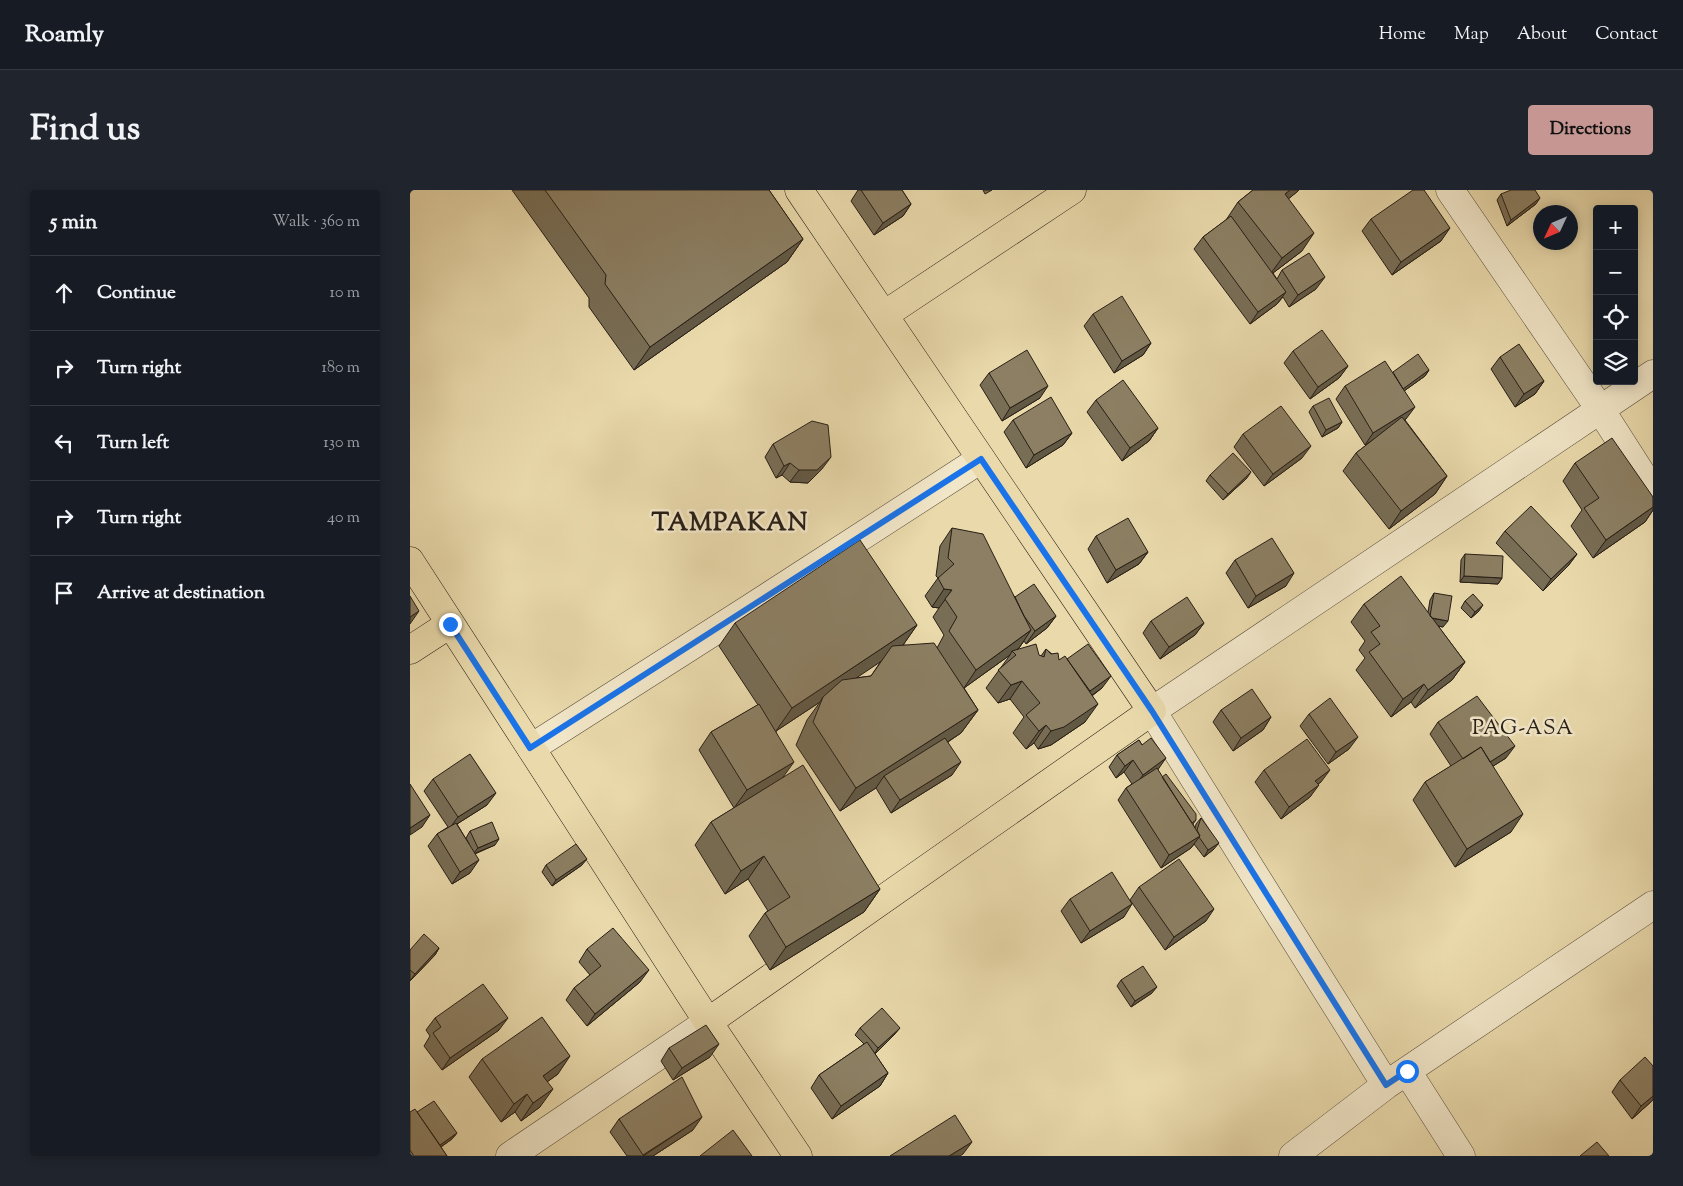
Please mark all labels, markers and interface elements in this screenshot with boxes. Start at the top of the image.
text: Roamly [25,18,104,52]
text: Home [1379,22,1426,48]
text: Map [1454,22,1489,48]
text: About [1517,22,1567,48]
text: Contact [1595,22,1658,48]
text: Find us [30,105,140,156]
button: Directions [1528,105,1653,155]
north arrow [1533,205,1578,250]
map controls [1593,205,1638,385]
button: + [1593,205,1638,250]
text: 5 min [50,208,97,238]
text: Walk · 360 m [272,211,360,234]
button: − [1593,250,1638,295]
icon: ahead [50,279,78,307]
text: Continue [97,280,176,307]
text: 10 m [330,282,360,305]
button: locate [1593,295,1638,340]
button: layers [1593,340,1638,385]
icon: right [50,354,78,382]
text: Turn right [97,355,181,382]
text: 180 m [321,357,360,380]
icon: left [50,429,78,457]
text: Turn left [97,430,169,457]
text: 130 m [323,432,360,455]
icon: right [50,504,78,532]
text: Turn right [97,505,181,532]
district label: TAMPAKAN [651,506,809,542]
text: 40 m [327,507,360,530]
icon: arrive [50,579,78,607]
text: Arrive at destination [97,580,265,607]
route end [439,613,462,636]
district label: PAG-ASA [1472,714,1574,744]
route start [1396,1060,1419,1083]

